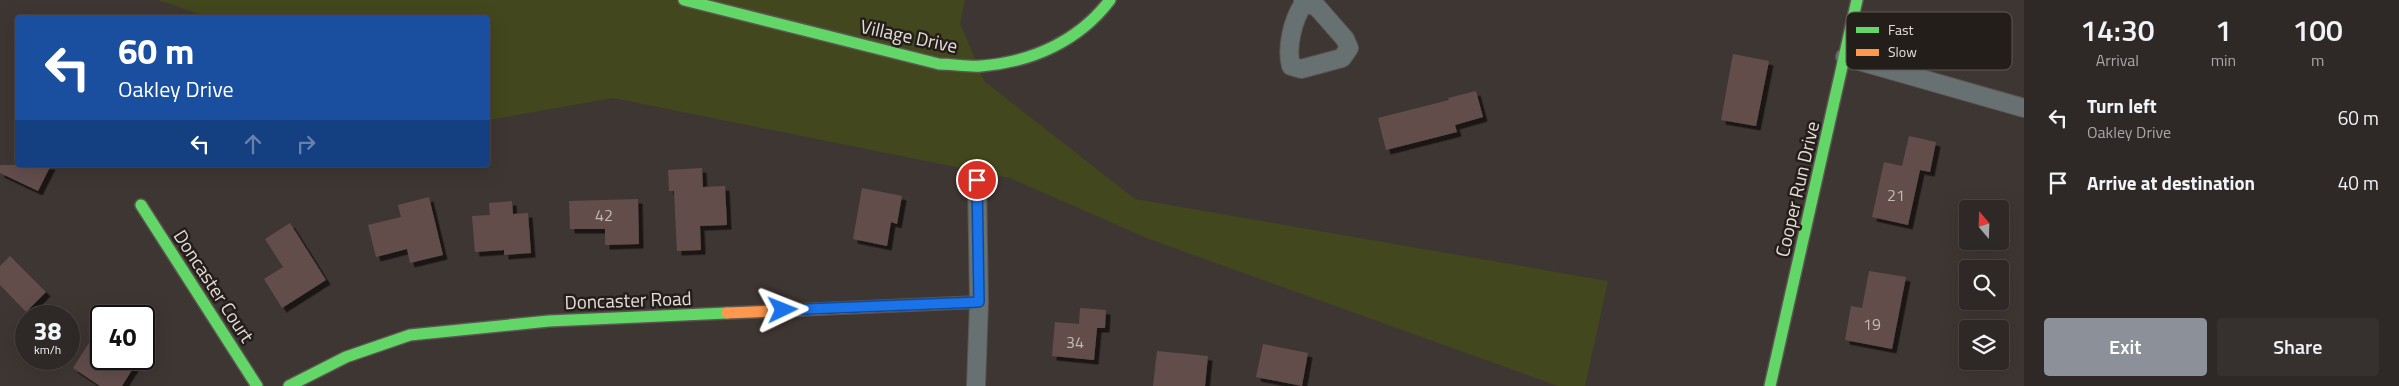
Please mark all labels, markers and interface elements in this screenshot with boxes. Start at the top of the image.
text: 14:30 [2080,7,2155,53]
text: 1 [2215,7,2232,53]
text: 100 [2292,7,2343,53]
street label: Village Drive [858,11,960,60]
legend [1846,12,2012,70]
text: Fast [1888,19,1913,40]
text: 60 m [118,24,194,78]
icon: left [35,35,100,100]
text: Slow [1888,41,1917,62]
text: Arrival [2096,48,2139,72]
text: min [2211,48,2236,72]
text: m [2311,48,2324,72]
text: Oakley Drive [118,72,234,106]
text: Turn left [2087,91,2157,120]
text: 60 m [2338,103,2379,132]
icon: left [2044,104,2072,132]
street label: Cooper Run Drive [1767,118,1826,260]
text: Oakley Drive [2087,120,2171,144]
icon: left [186,130,214,158]
icon: ahead [239,130,267,158]
icon: right [292,130,320,158]
pin [956,159,998,201]
icon: arrive [963,166,991,194]
text: Arrive at destination [2087,168,2255,197]
text: 40 m [2338,168,2379,197]
icon: arrive [2044,169,2072,197]
house number: 21 [1887,183,1905,207]
north arrow [1959,200,2009,250]
map controls [1959,200,2009,370]
house number: 42 [595,203,613,227]
street label: Doncaster Court [167,223,262,348]
button: search [1959,260,2009,310]
street label: Doncaster Road [564,283,692,316]
position arrow [756,283,808,335]
speed limit sign: 40 [90,305,155,370]
text: 38 [33,312,62,350]
house number: 19 [1863,312,1881,336]
button: Exit [2044,318,2207,376]
button: Share [2217,318,2379,376]
button: layers [1959,320,2009,370]
house number: 34 [1066,330,1084,354]
text: km/h [34,340,61,359]

